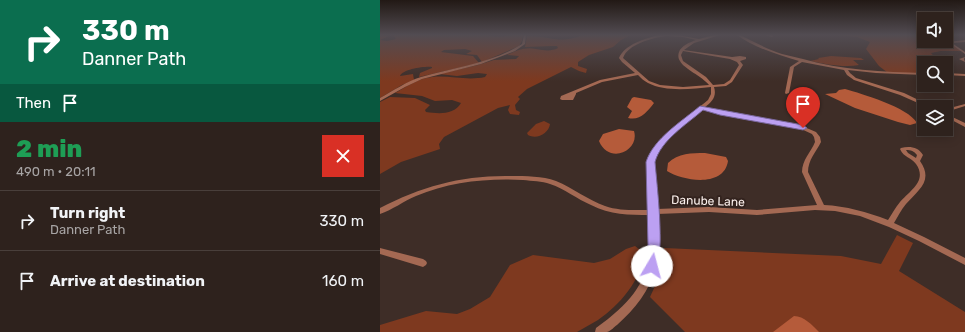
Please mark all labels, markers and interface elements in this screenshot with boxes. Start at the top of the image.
map controls [917,12,953,136]
button: sound [917,12,953,48]
text: 330 m [82,14,170,47]
icon: right [16,16,68,68]
text: Danner Path [82,48,186,70]
button: search [917,56,953,92]
pin [786,87,820,128]
icon: arrive [59,92,81,114]
icon: arrive [792,93,814,115]
text: Then [16,94,51,112]
button: layers [917,100,953,136]
text: 2 min [16,135,82,163]
button: close [322,135,364,177]
text: 490 m · 20:11 [16,164,96,179]
street label: Danube Lane [671,193,745,209]
text: Turn right [50,204,125,222]
icon: right [16,210,38,232]
text: 330 m [319,212,364,230]
text: Danner Path [50,222,125,237]
position arrow [631,245,673,287]
icon: arrive [16,270,38,292]
text: Arrive at destination [50,272,205,290]
text: 160 m [322,272,364,290]

